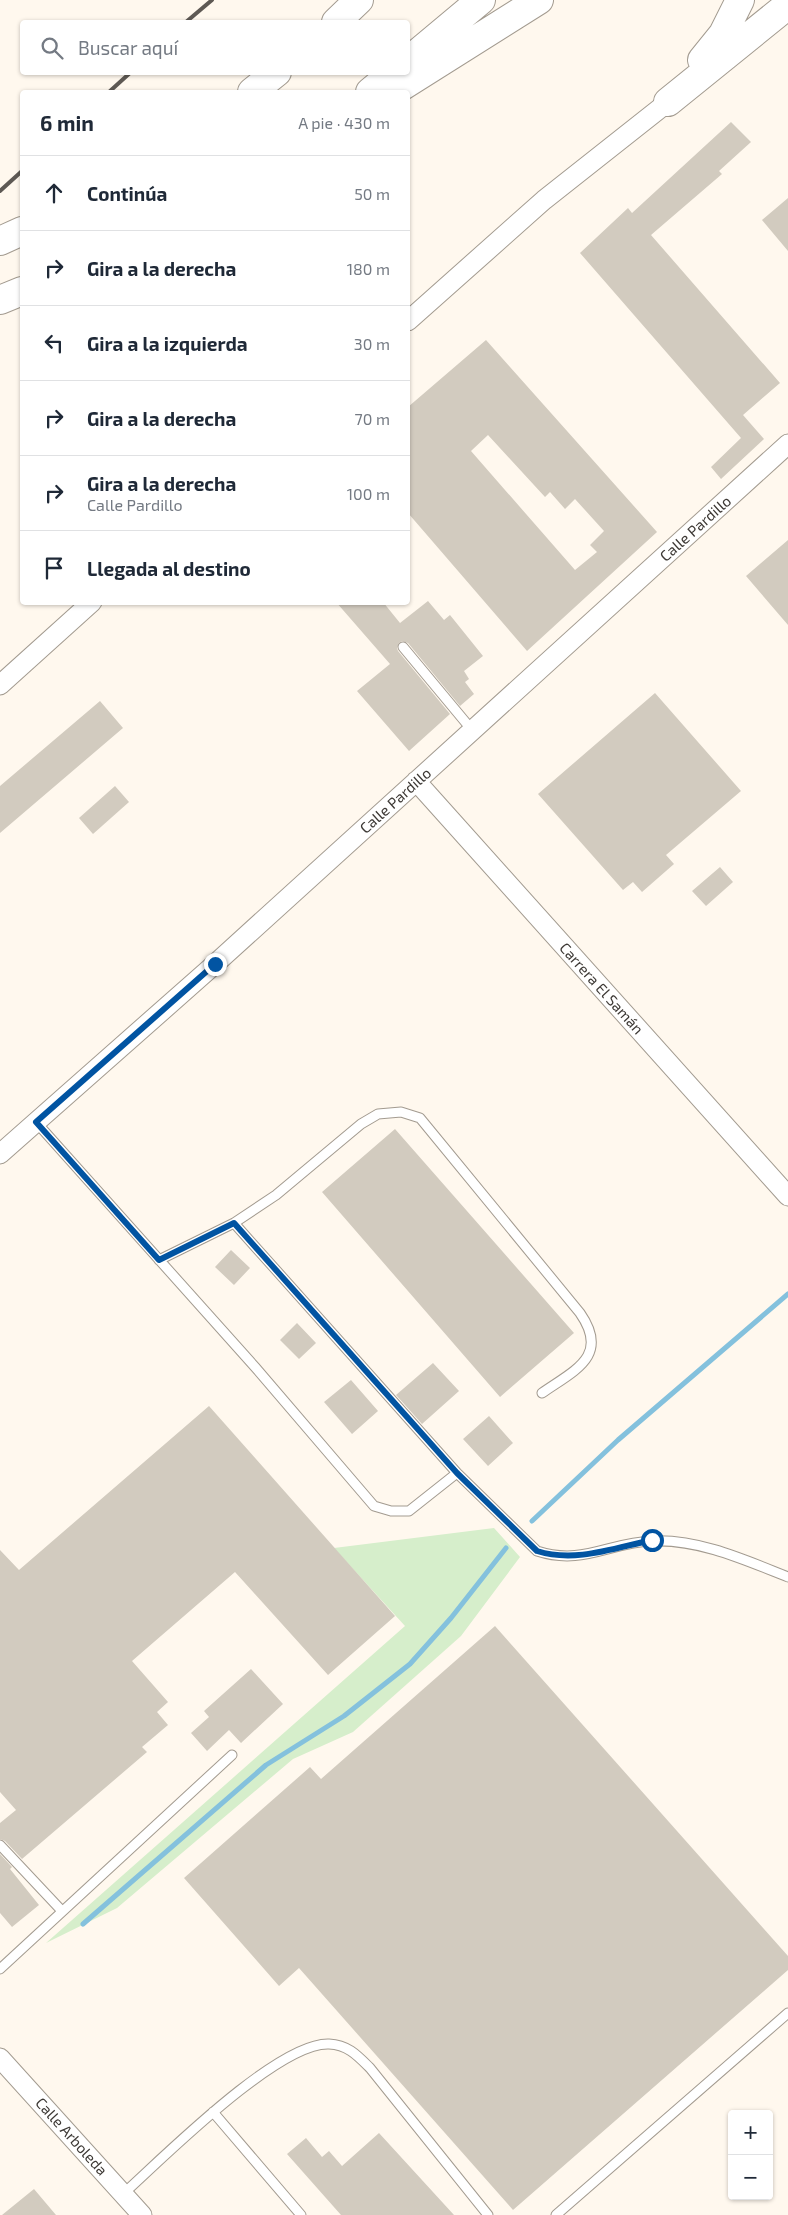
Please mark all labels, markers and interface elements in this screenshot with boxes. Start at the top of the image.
search box [20,20,410,75]
icon: search [38,34,66,62]
text: Buscar aquí [78,36,178,59]
text: 6 min [40,110,94,135]
text: A pie · 430 m [298,113,390,132]
icon: ahead [40,179,68,207]
text: Continúa [87,182,167,205]
text: 50 m [354,184,390,203]
icon: right [40,254,68,282]
text: Gira a la derecha [87,257,236,280]
text: 180 m [347,259,390,278]
icon: left [40,329,68,357]
text: Gira a la izquierda [87,332,248,355]
text: 30 m [354,334,390,353]
icon: right [40,404,68,432]
text: Gira a la derecha [87,407,236,430]
text: 70 m [355,409,390,428]
text: Gira a la derecha [87,472,236,495]
icon: right [40,479,68,507]
text: 100 m [347,484,390,503]
street label: Calle Pardillo [656,491,734,565]
text: Calle Pardillo [87,495,183,514]
icon: arrive [40,554,68,582]
text: Llegada al destino [87,557,251,580]
street label: Calle Pardillo [356,763,434,837]
street label: Carrera El Samán [556,939,648,1037]
route end [204,953,227,976]
route start [641,1529,664,1552]
street label: Calle Arboleda [32,2093,112,2179]
map controls [728,2110,773,2200]
button: + [728,2110,773,2155]
button: − [728,2155,773,2200]

